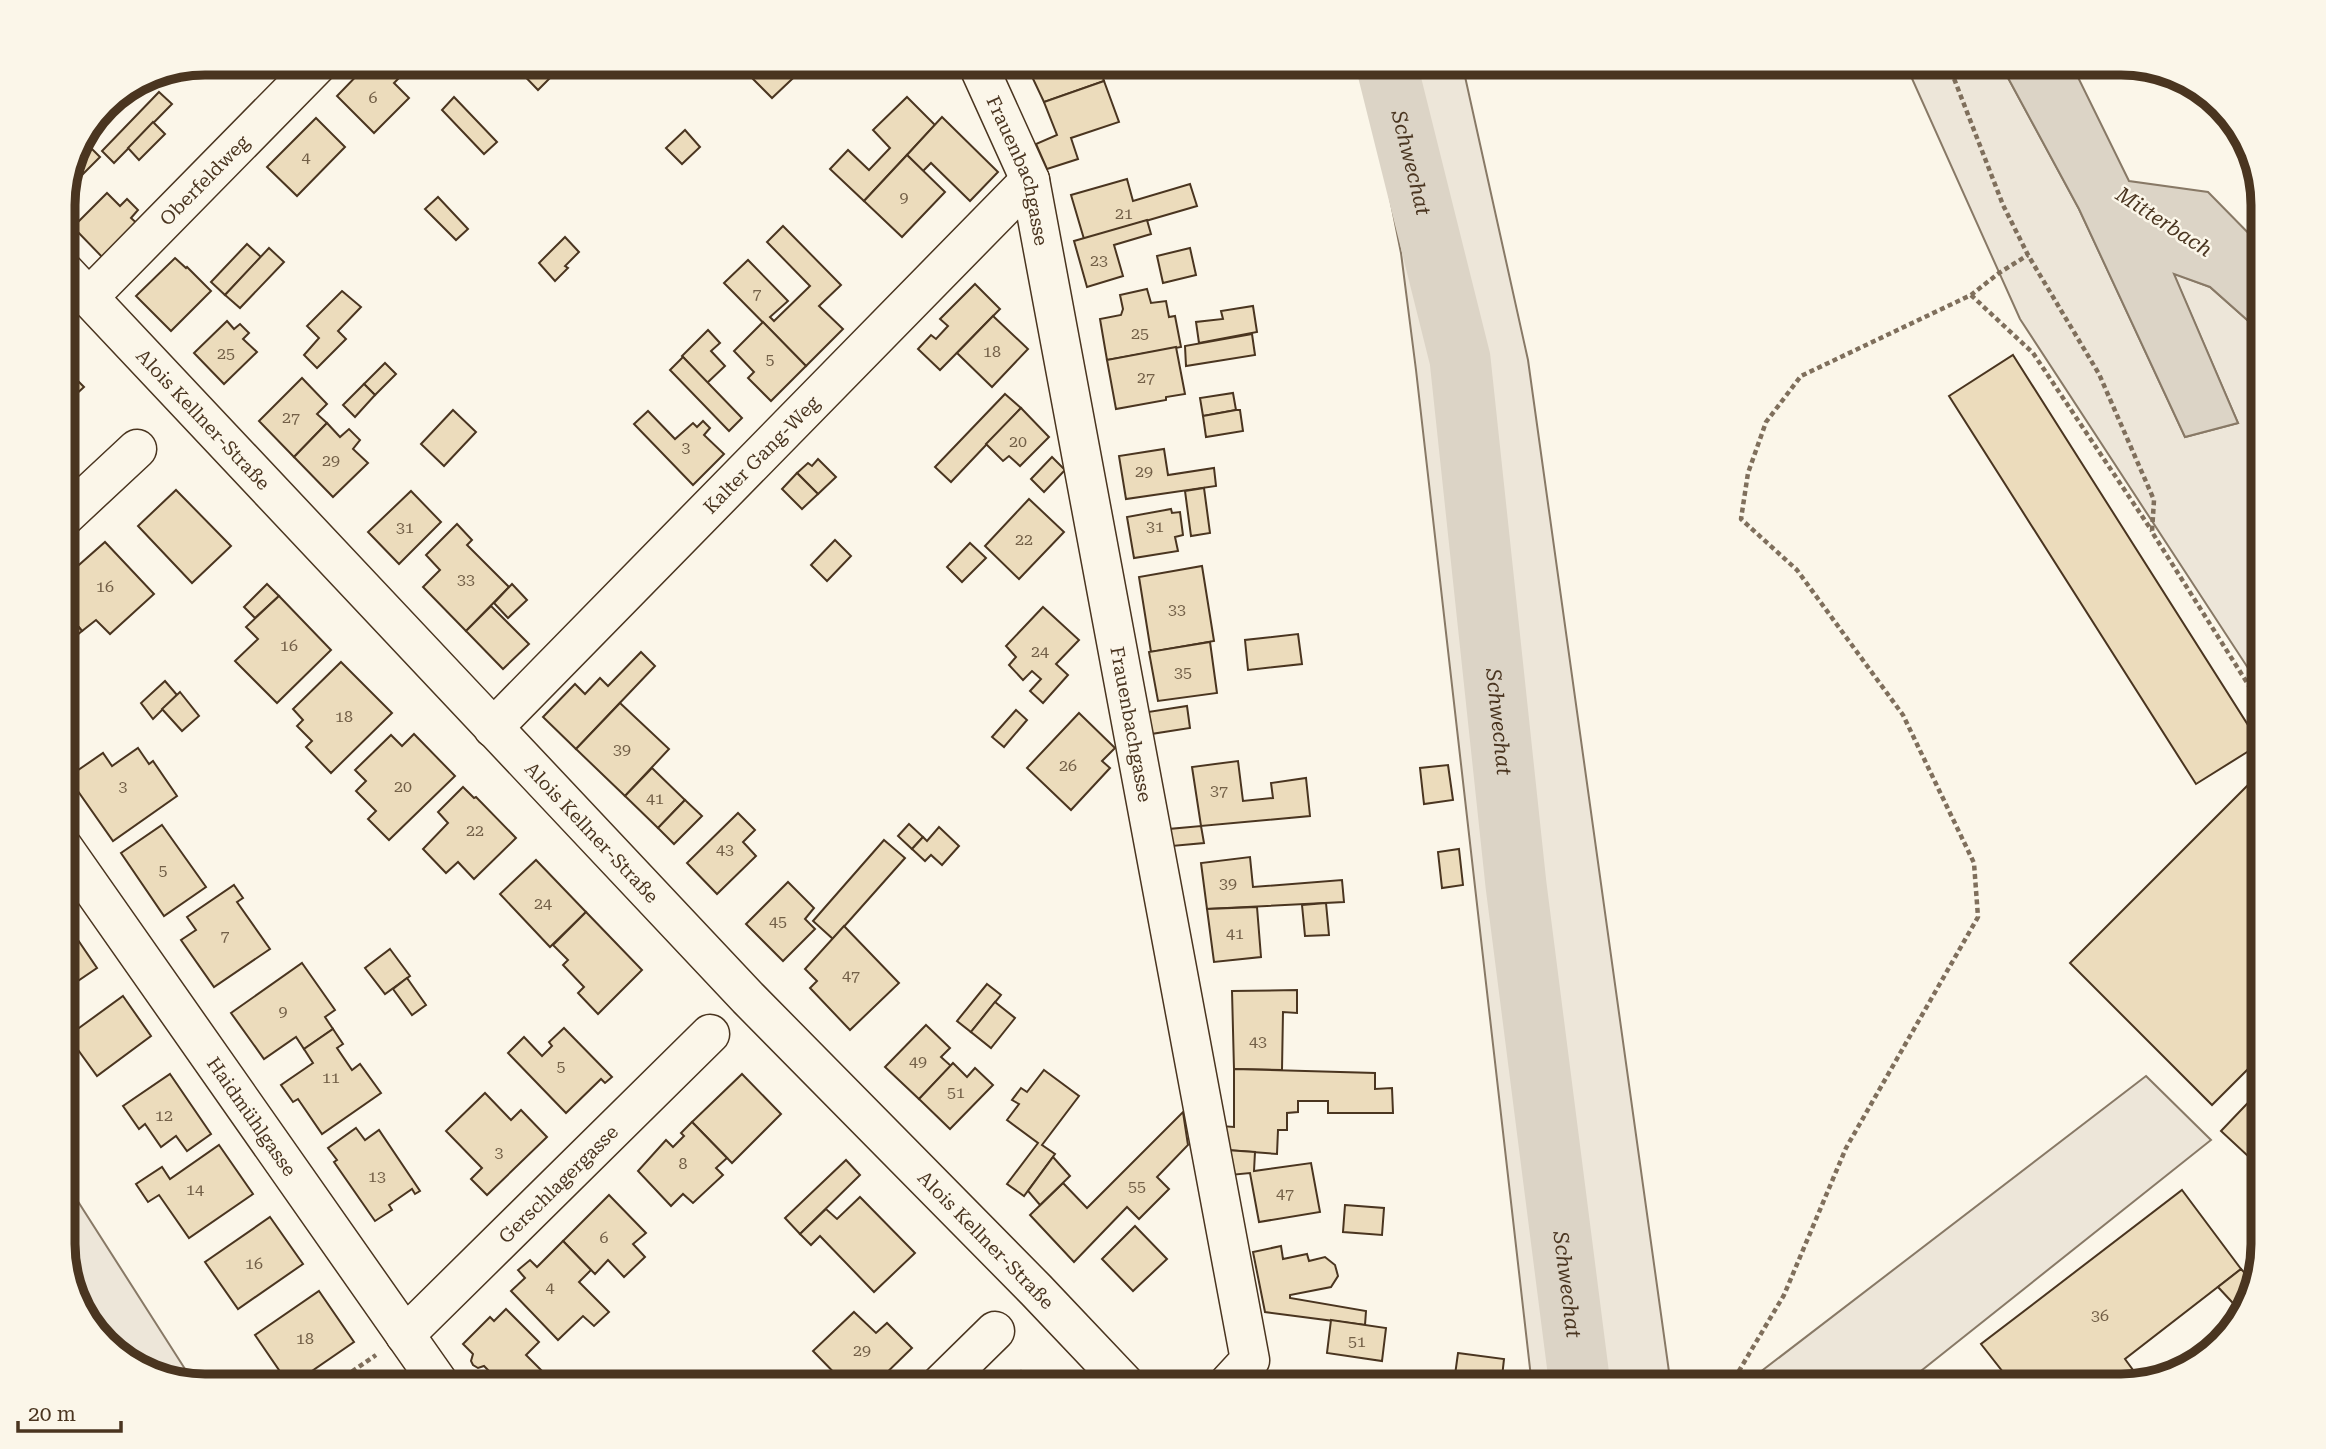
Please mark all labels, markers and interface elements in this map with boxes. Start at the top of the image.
house number: 6 [369,88,378,107]
street label: Frauenbachgasse [982,92,1053,247]
water label: Schwechat [1386,107,1436,218]
street label: Oberfeldweg [154,130,254,230]
house number: 4 [302,148,311,167]
water label: Mitterbach [2111,182,2217,262]
house number: 9 [900,188,909,207]
house number: 21 [1115,204,1133,223]
house number: 23 [1090,251,1108,270]
house number: 7 [753,284,762,303]
house number: 25 [1131,324,1149,343]
house number: 18 [983,342,1001,361]
street label: Alois Kellner-Straße [132,344,275,494]
house number: 25 [217,344,235,363]
house number: 5 [766,350,775,369]
house number: 27 [1137,368,1155,387]
street label: Kalter Gang-Weg [698,391,824,518]
house number: 27 [282,408,300,427]
house number: 20 [1009,432,1027,451]
house number: 3 [682,438,691,457]
house number: 29 [322,451,340,470]
house number: 29 [1135,462,1153,481]
house number: 31 [1146,517,1164,536]
house number: 31 [396,518,414,537]
house number: 22 [1015,530,1033,549]
house number: 33 [457,570,475,589]
house number: 16 [96,577,114,596]
house number: 33 [1168,600,1186,619]
house number: 16 [280,636,298,655]
house number: 24 [1031,642,1049,661]
street label: Frauenbachgasse [1106,645,1157,804]
house number: 35 [1174,663,1192,682]
water label: Schwechat [1481,666,1516,777]
house number: 18 [335,707,353,726]
house number: 39 [613,740,631,759]
house number: 26 [1059,756,1077,775]
street label: Alois Kellner-Straße [520,757,664,907]
house number: 3 [119,777,128,796]
house number: 20 [394,777,412,796]
house number: 37 [1210,781,1228,800]
house number: 41 [646,789,664,808]
house number: 22 [466,821,484,840]
house number: 43 [716,840,734,859]
house number: 5 [159,861,168,880]
house number: 39 [1219,874,1237,893]
house number: 24 [534,894,552,913]
house number: 45 [769,912,787,931]
house number: 41 [1226,924,1244,943]
house number: 7 [221,926,230,945]
house number: 47 [842,966,860,985]
house number: 9 [279,1002,288,1021]
house number: 43 [1249,1032,1267,1051]
street label: Haidmühlgasse [202,1052,302,1180]
house number: 49 [909,1052,927,1071]
house number: 5 [557,1057,566,1076]
house number: 11 [322,1068,340,1087]
house number: 51 [947,1083,965,1102]
house number: 12 [155,1106,173,1125]
street label: Gerschlagergasse [494,1120,623,1248]
house number: 3 [495,1143,504,1162]
house number: 8 [679,1154,688,1173]
street label: Alois Kellner-Straße [913,1166,1059,1314]
house number: 13 [368,1167,386,1186]
house number: 55 [1128,1177,1146,1196]
house number: 14 [186,1180,204,1199]
house number: 47 [1276,1184,1294,1203]
house number: 6 [600,1228,609,1247]
water label: Schwechat [1548,1229,1586,1340]
house number: 16 [245,1254,263,1273]
house number: 4 [546,1278,555,1297]
house number: 36 [2091,1306,2109,1325]
house number: 18 [296,1329,314,1348]
house number: 51 [1348,1332,1366,1351]
house number: 29 [853,1341,871,1360]
scale bar [18,1390,121,1434]
text: 20 m [28,1402,76,1426]

